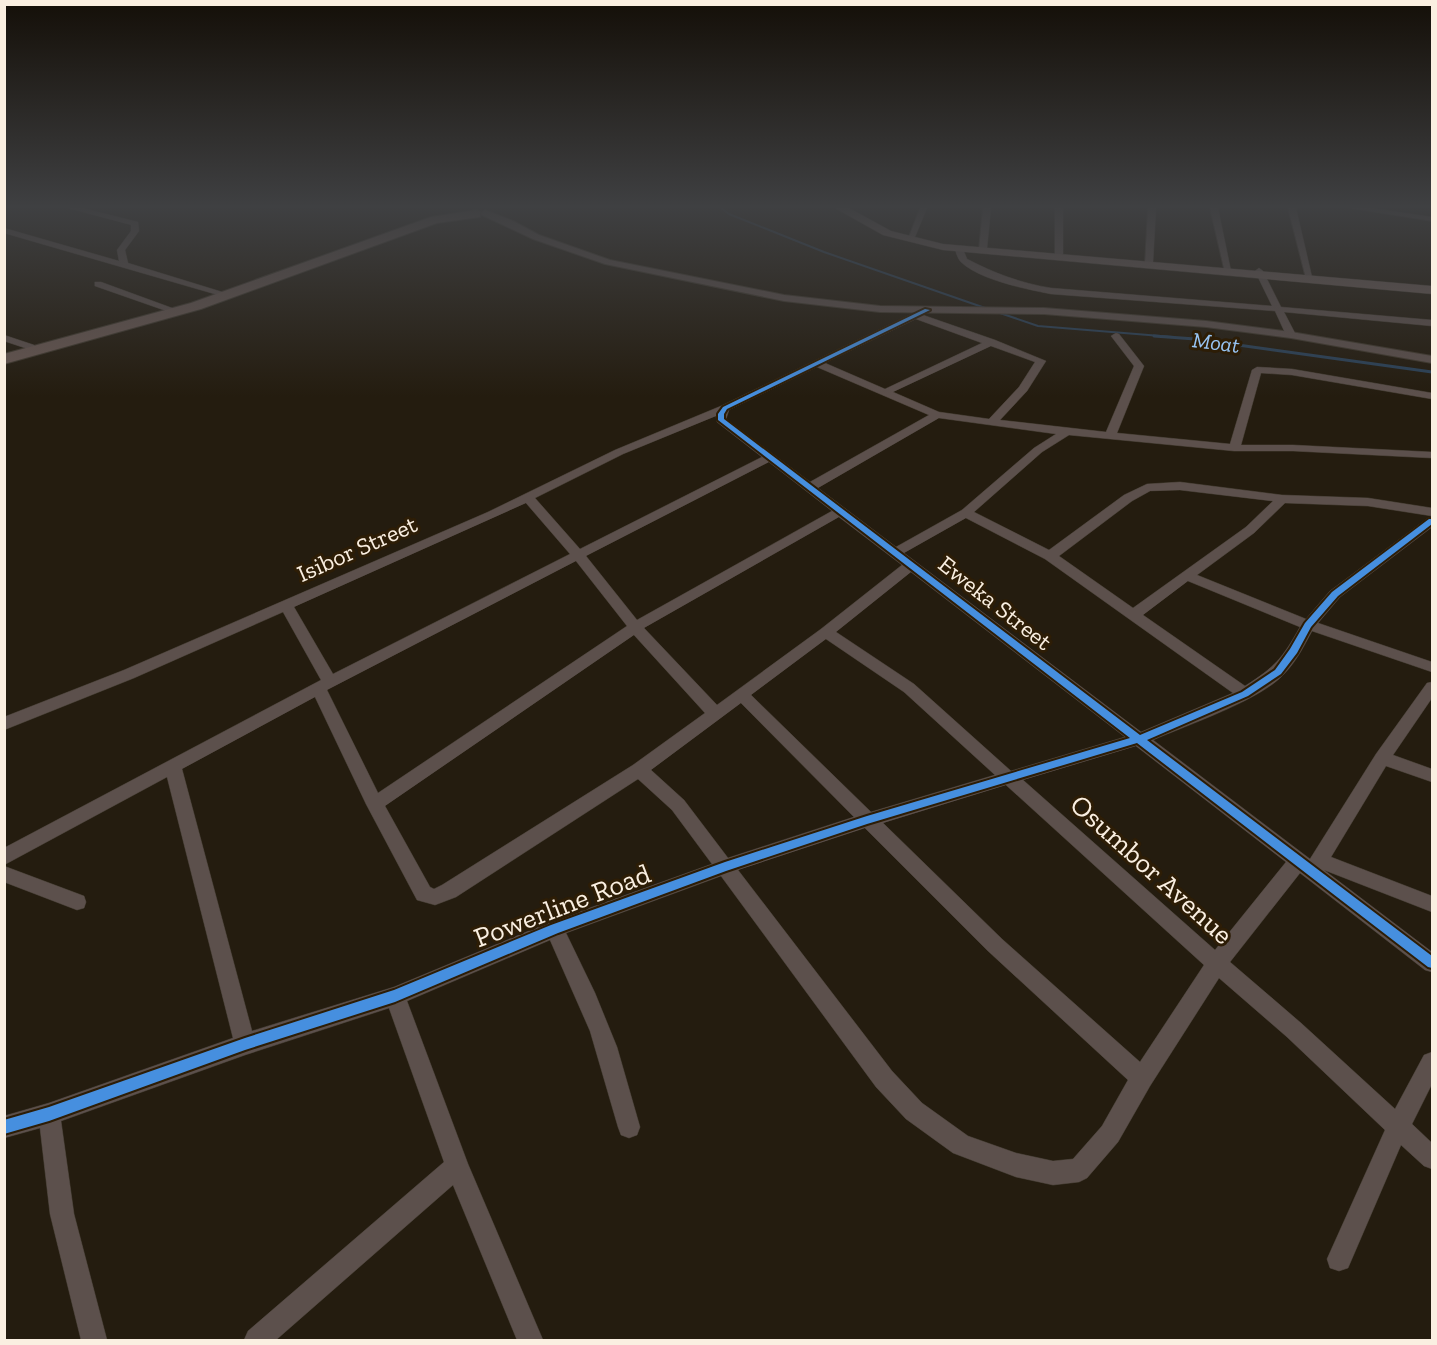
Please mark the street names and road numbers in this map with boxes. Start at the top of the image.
street label: Isibor Street [292,509,421,588]
street label: Eweka Street [933,549,1058,656]
street label: Osumbor Avenue [1064,788,1240,951]
street label: Powerline Road [469,857,655,954]

